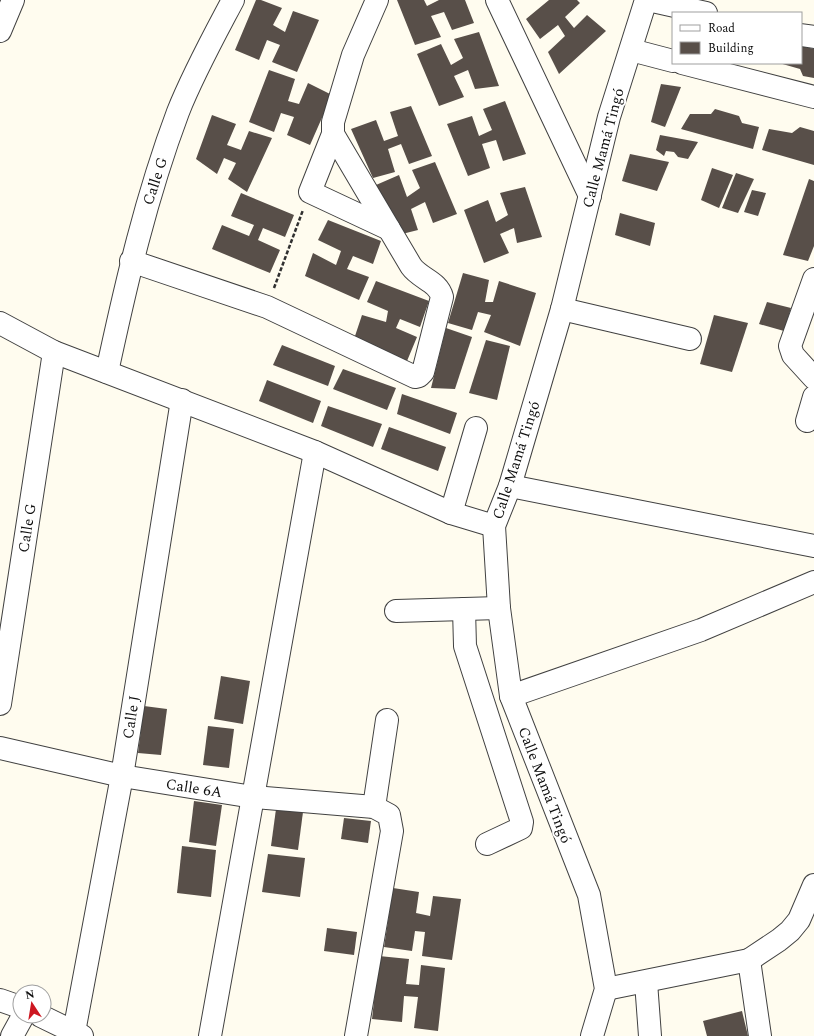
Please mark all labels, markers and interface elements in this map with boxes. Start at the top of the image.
legend [672,12,802,64]
text: Road [708,19,735,38]
text: Building [708,39,754,58]
street label: Calle Mamá Tingó [576,86,631,211]
street label: Calle G [137,154,174,208]
street label: Calle Mamá Tingó [487,398,546,522]
street label: Calle G [12,502,43,554]
street label: Calle J [117,694,146,741]
street label: Calle Mamá Tingó [512,724,577,847]
street label: Calle 6A [164,773,224,804]
north arrow [12,984,52,1024]
text: N [24,985,36,1004]

